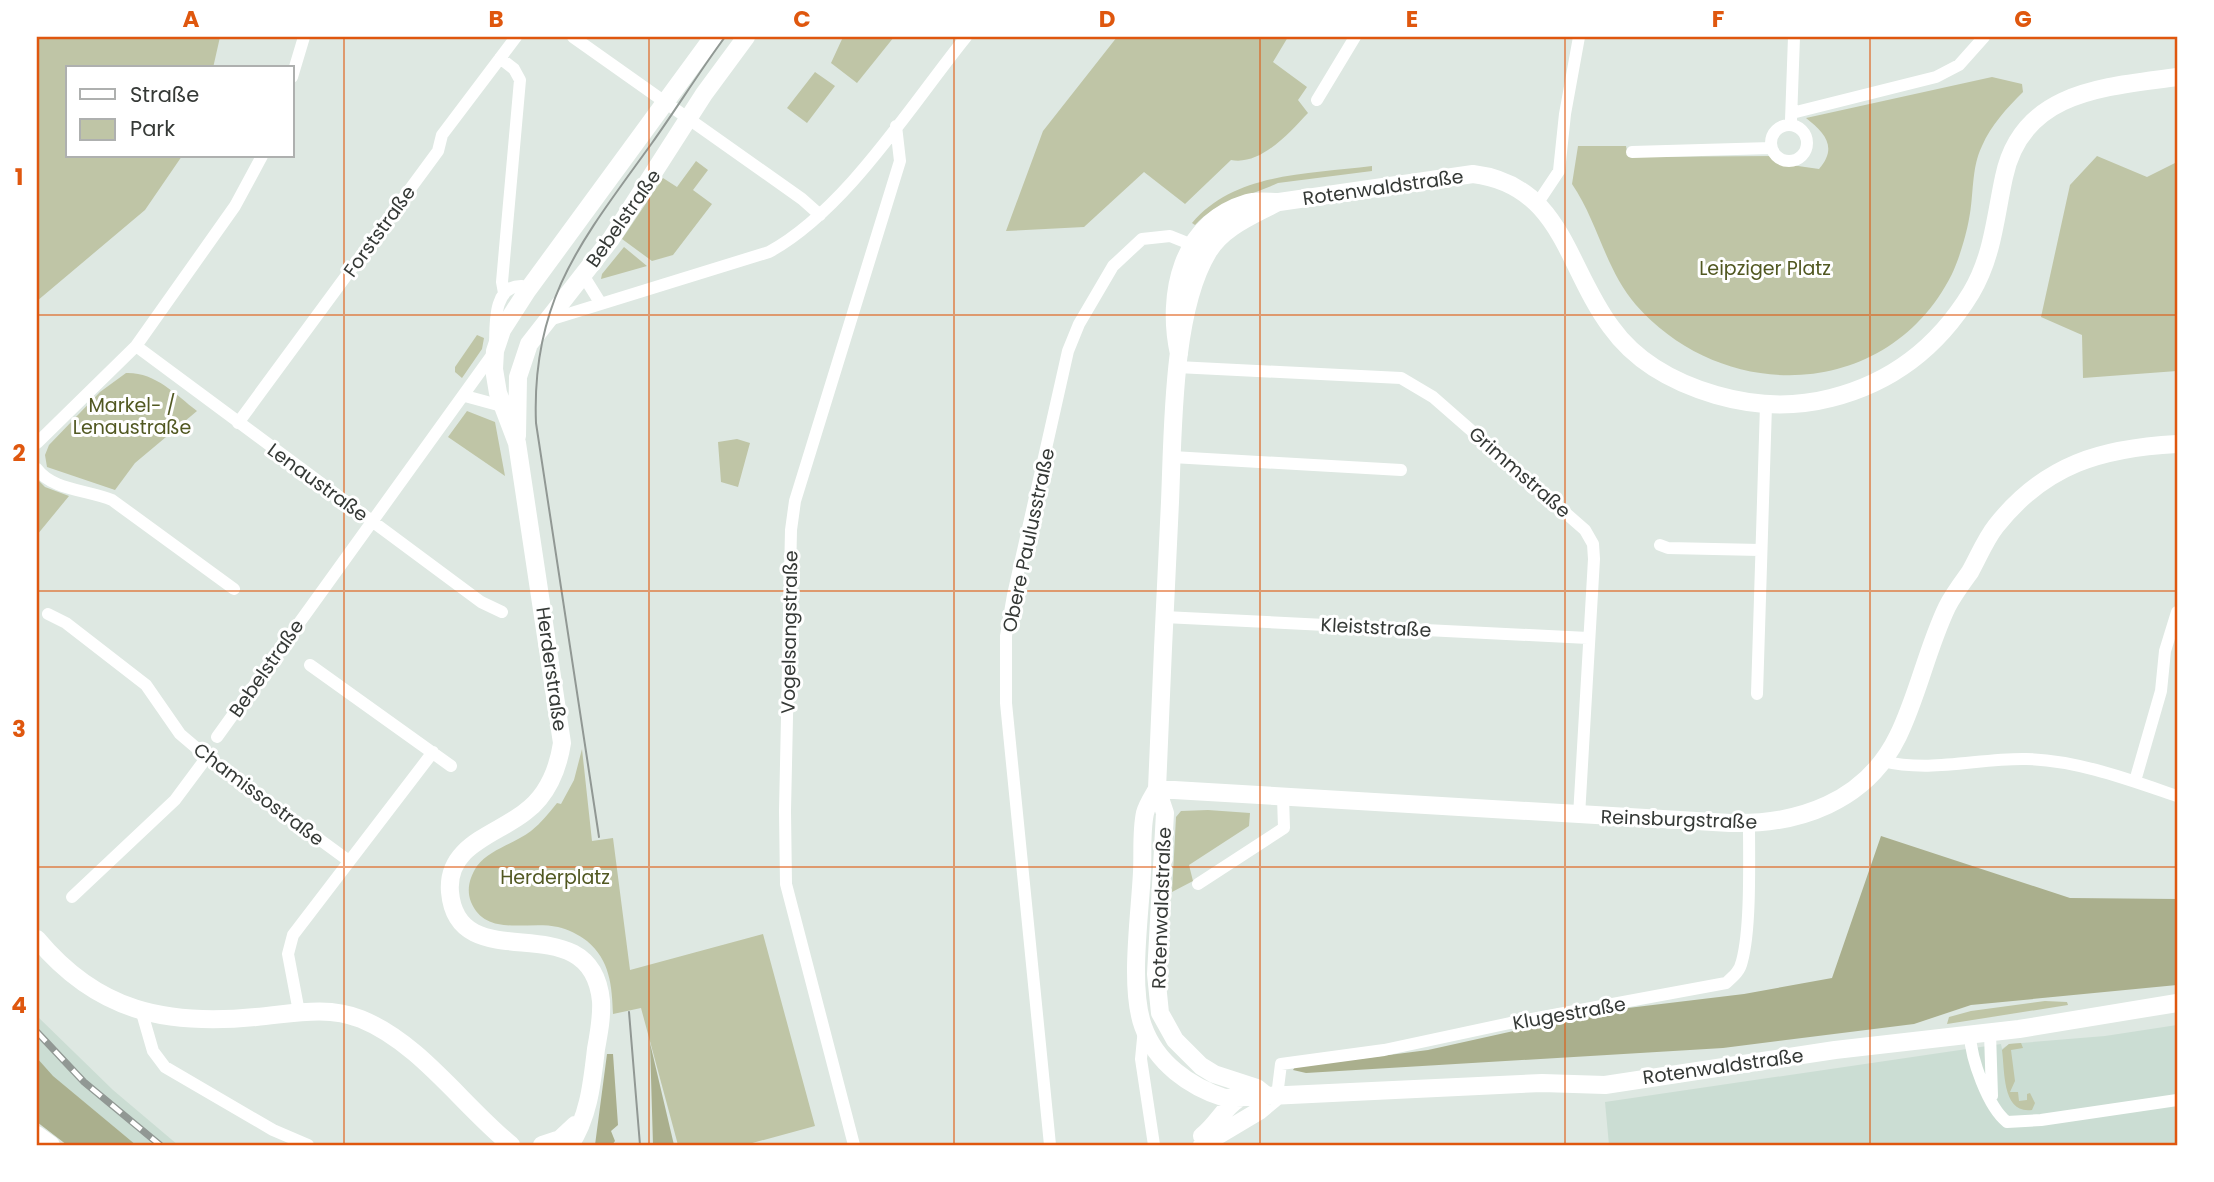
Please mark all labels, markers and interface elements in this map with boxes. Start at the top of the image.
text: A [183,3,200,35]
text: B [488,3,504,35]
text: C [793,3,811,35]
text: D [1099,3,1115,35]
text: E [1406,3,1418,35]
text: F [1712,3,1724,35]
text: G [2014,3,2032,35]
legend [66,66,294,158]
text: Straße [130,80,199,109]
text: Park [130,114,175,143]
text: 1 [15,161,23,193]
street label: Rotenwaldstraße [1301,163,1465,212]
street label: Bebelstraße [580,164,667,273]
street label: Forststraße [337,180,422,283]
park label: Leipziger Platz [1699,255,1831,282]
park label: Markel- / Lenaustraße [73,392,191,441]
street label: Grimmstraße [1463,420,1577,524]
text: 2 [12,437,26,469]
street label: Lenaustraße [262,437,374,528]
street label: Obere Paulusstraße [996,445,1061,635]
street label: Vogelsangstraße [775,550,804,714]
street label: Herderstraße [529,605,574,733]
street label: Kleiststraße [1320,611,1432,644]
street label: Bebelstraße [223,614,310,723]
text: 3 [12,713,26,745]
street label: Chamissostraße [188,736,330,853]
street label: Reinsburgstraße [1600,803,1758,836]
street label: Rotenwaldstraße [1145,827,1178,989]
park label: Herderplatz [500,864,610,891]
text: 4 [11,989,27,1021]
street label: Klugestraße [1510,990,1628,1037]
street label: Rotenwaldstraße [1641,1042,1805,1091]

